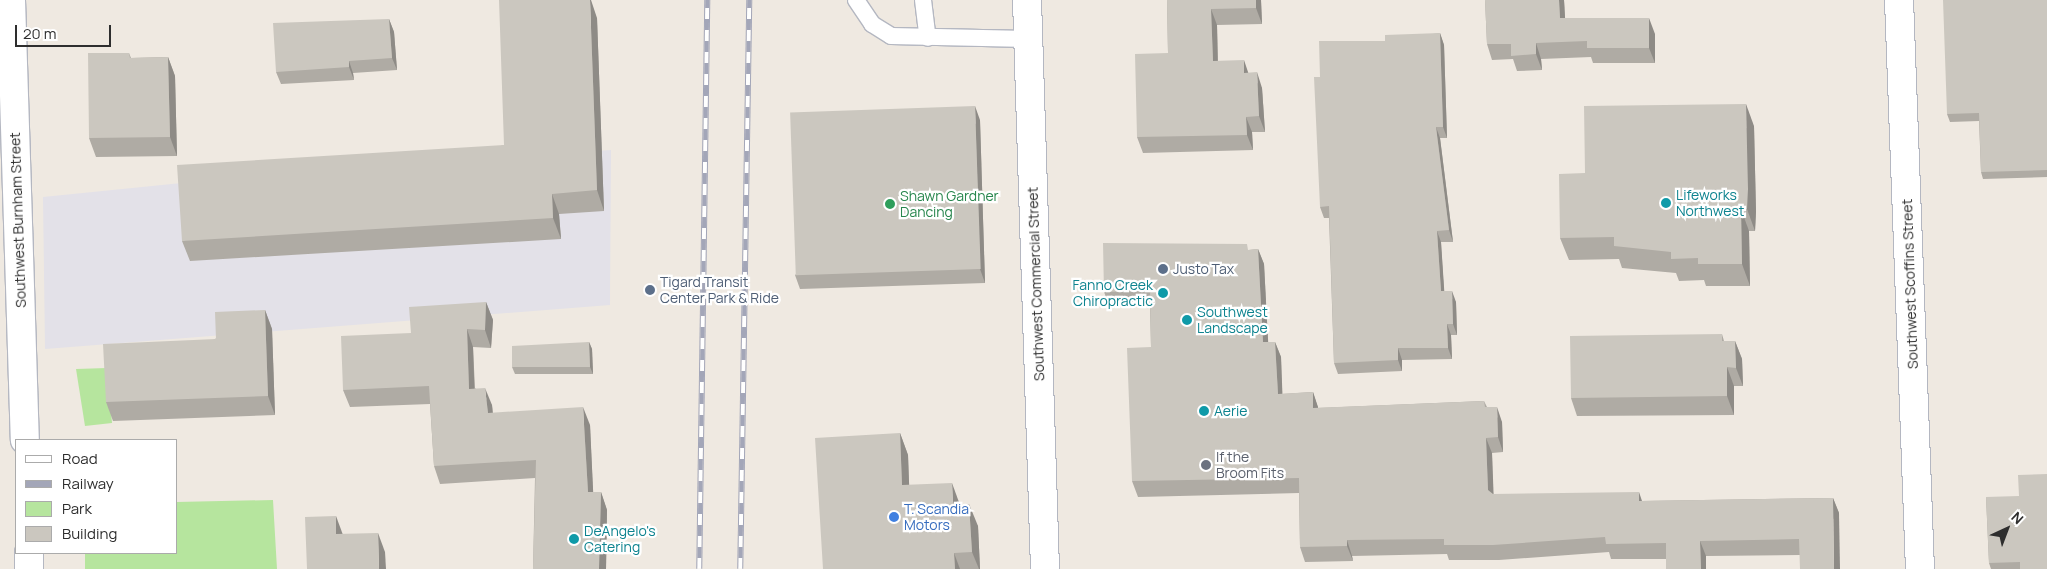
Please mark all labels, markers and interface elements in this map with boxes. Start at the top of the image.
scale bar [18,15,114,47]
text: 20 m [23,23,56,44]
street label: Southwest Burnham Street [7,132,29,308]
street label: Southwest Commercial Street [1024,187,1048,381]
place label: Lifeworks Northwest [1676,187,1744,220]
place label: Shawn Gardner Dancing [900,188,999,220]
marker: Lifeworks Northwest [1660,197,1672,209]
marker: Shawn Gardner Dancing [884,198,896,210]
street label: Southwest Scoffins Street [1899,199,1921,369]
place label: Justo Tax [1173,261,1234,277]
marker: Justo Tax [1157,263,1169,275]
place label: Tigard Transit Center Park & Ride [660,274,779,306]
place label: Fanno Creek Chiropractic [1073,277,1153,310]
marker: Tigard Transit Center Park & Ride [644,284,656,296]
marker: Fanno Creek Chiropractic [1157,287,1169,299]
place label: Southwest Landscape [1197,304,1268,336]
marker: Southwest Landscape [1181,314,1193,326]
place label: Aerie [1214,403,1248,419]
marker: Aerie [1198,405,1210,417]
legend [15,439,178,554]
text: Road [62,448,98,469]
place label: If the Broom Fits [1216,449,1284,482]
marker: If the Broom Fits [1200,459,1212,471]
text: Railway [62,473,114,494]
text: Park [62,498,92,519]
place label: T. Scandia Motors [904,501,969,534]
north arrow [1982,504,2032,554]
text: N [2007,507,2028,528]
marker: T. Scandia Motors [888,511,900,523]
text: Building [62,523,117,544]
place label: DeAngelo's Catering [584,523,656,556]
marker: DeAngelo's Catering [568,533,580,545]

